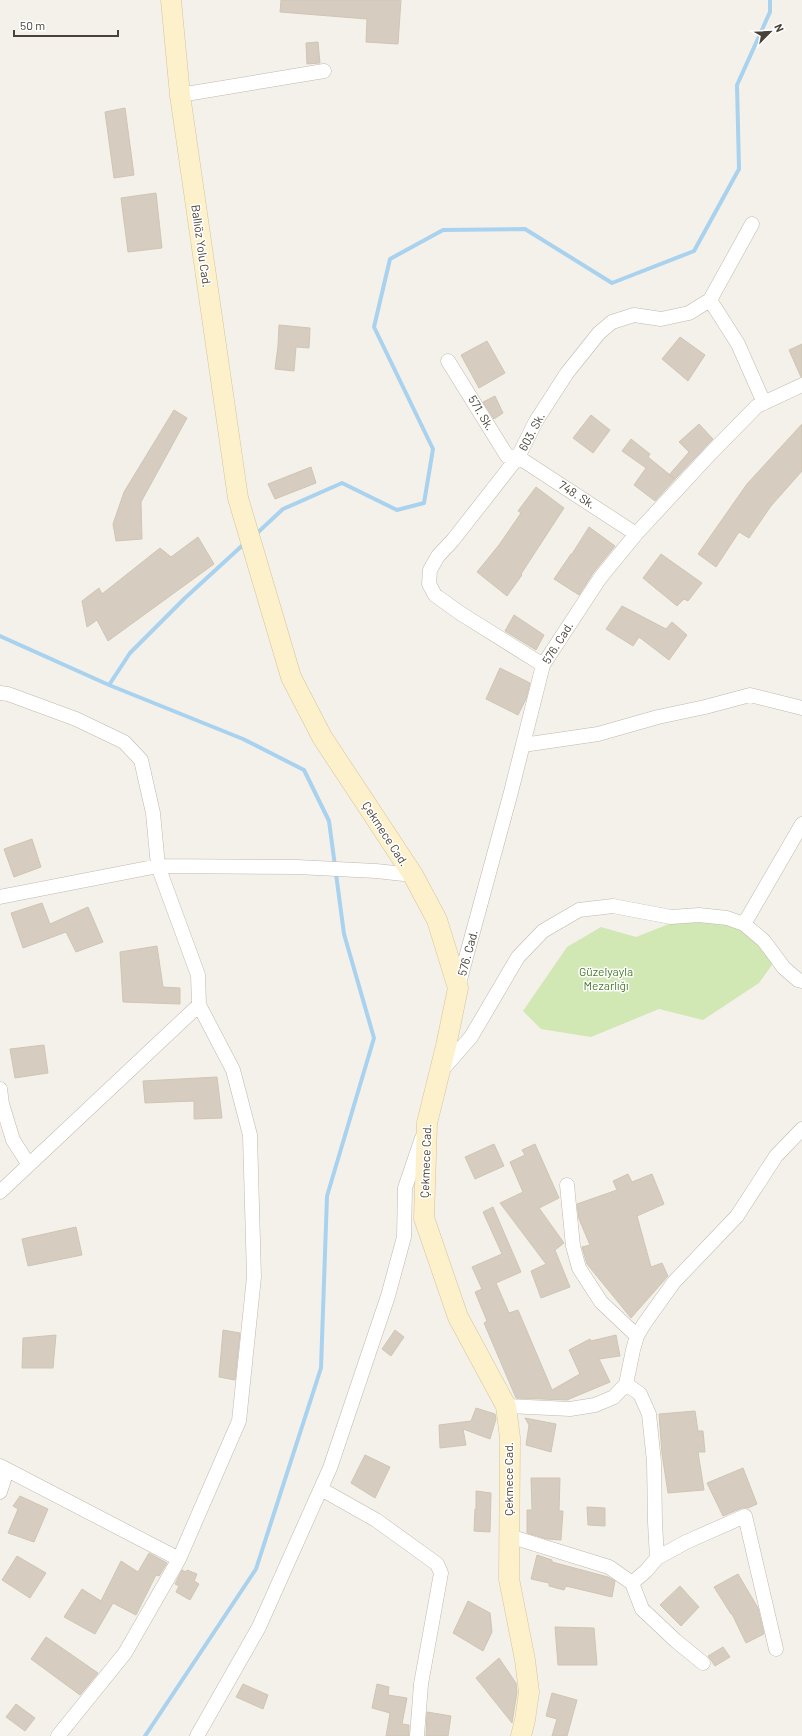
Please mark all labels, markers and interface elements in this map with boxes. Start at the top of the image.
scale bar [14,12,118,38]
north arrow [750,12,790,52]
text: 50 m [20,18,45,32]
text: N [772,22,787,34]
street label: Ballıöz Yolu Cad. [189,204,215,288]
street label: 571. Sk. [466,393,498,432]
street label: 603. Sk. [515,410,547,453]
street label: 748. Sk. [557,477,598,511]
street label: 576. Cad. [539,619,576,666]
street label: Çekmece Cad. [360,799,412,868]
street label: 576. Cad. [454,928,480,977]
park label: Güzelyayla Mezarlığı [579,964,633,992]
street label: Çekmece Cad. [417,1124,433,1198]
street label: Çekmece Cad. [501,1442,515,1516]

